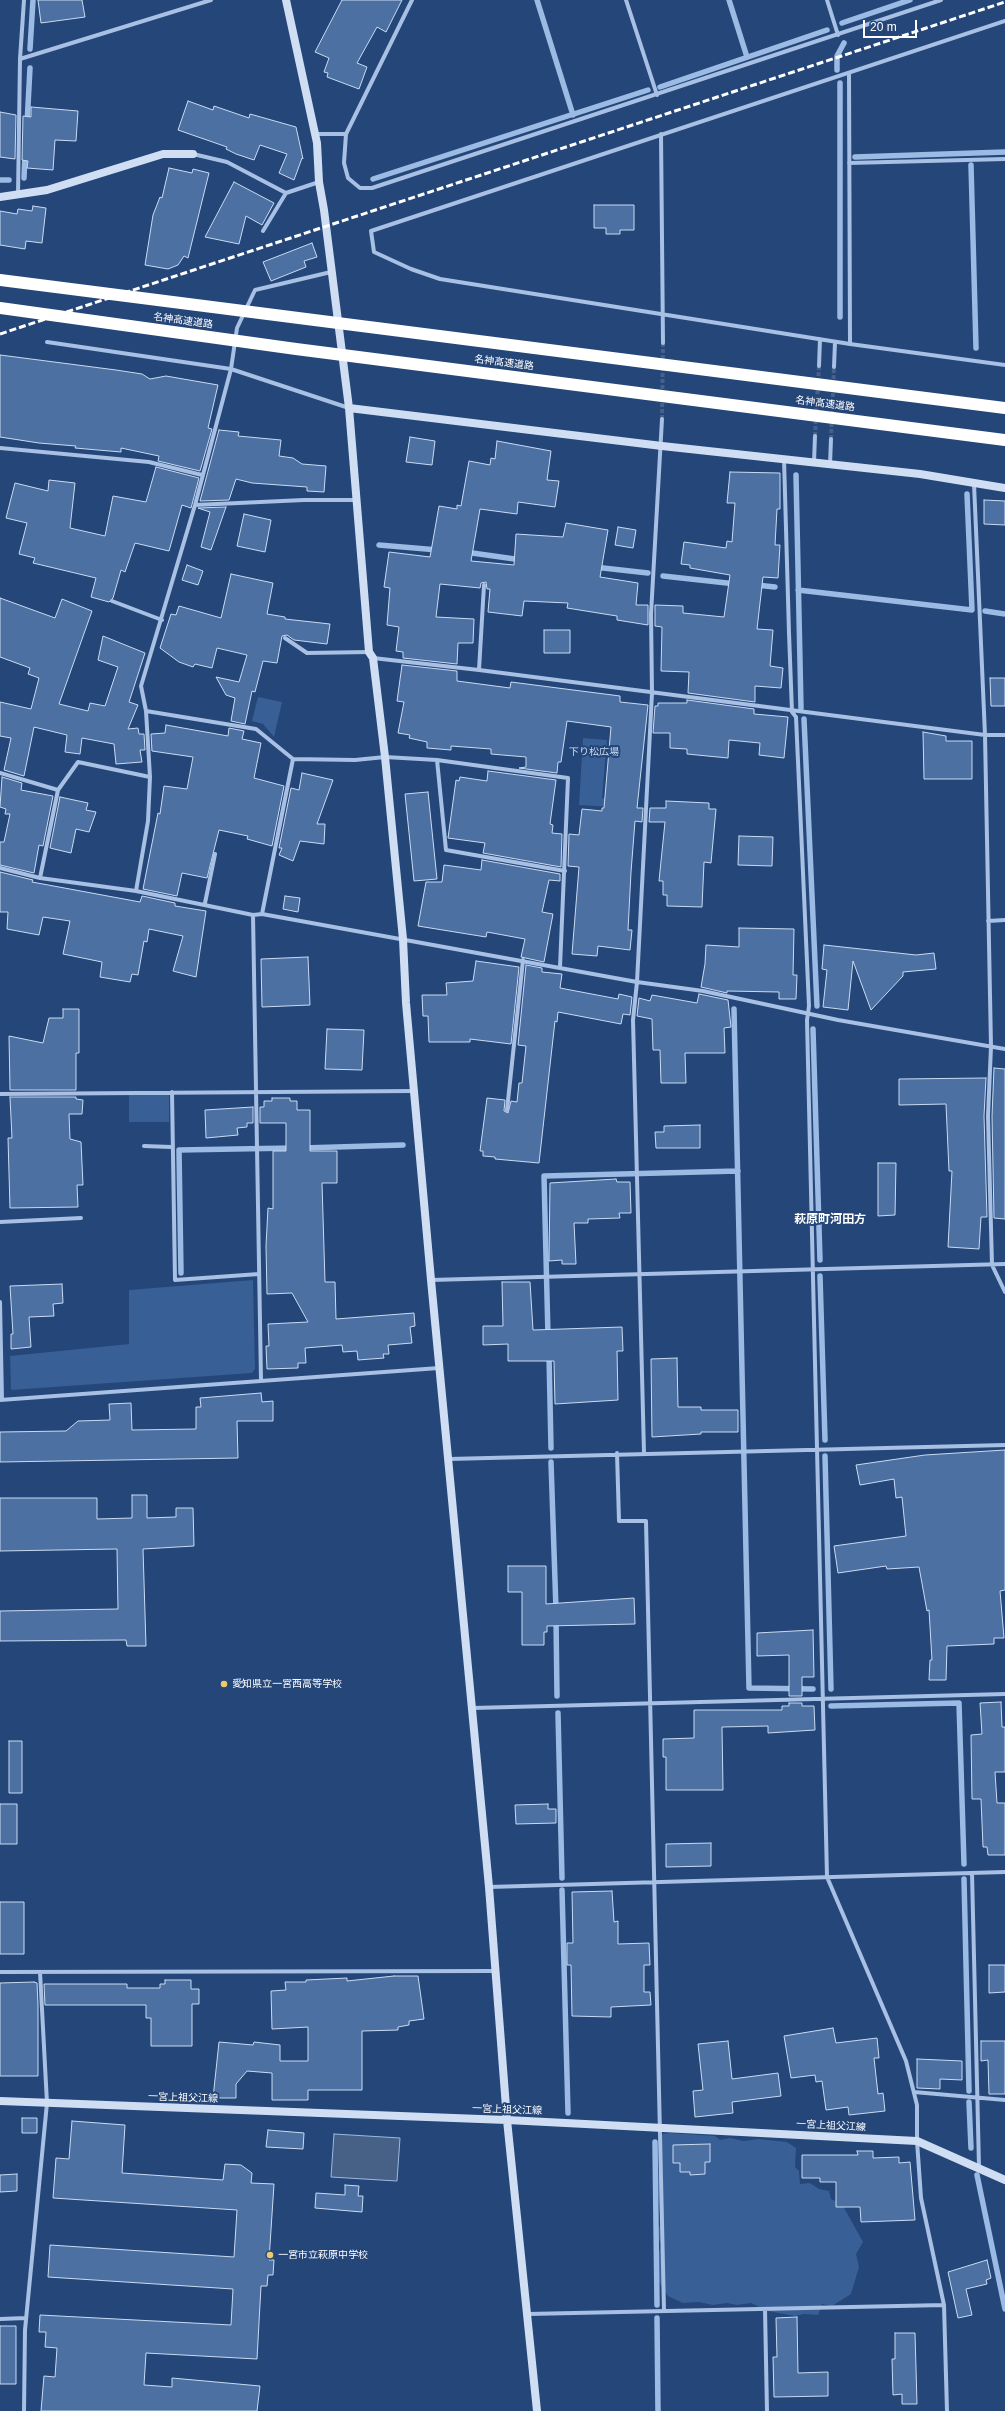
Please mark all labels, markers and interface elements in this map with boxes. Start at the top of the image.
scale bar [865,12,919,38]
text: 20 m [870,20,897,34]
street label: 名神高速道路 [152,311,214,331]
street label: 名神高速道路 [473,353,535,373]
street label: 名神高速道路 [794,394,856,414]
park label: 下り松広場 [569,746,619,758]
district label: 萩原町河田方 [794,1213,866,1227]
place label: 愛知県立一宮西高等学校 [232,1678,342,1690]
marker: 愛知県立一宮西高等学校 [219,1679,229,1689]
street label: 一宮上祖父江線 [148,2091,218,2105]
street label: 一宮上祖父江線 [472,2103,542,2117]
street label: 一宮上祖父江線 [796,2118,866,2134]
place label: 一宮市立萩原中学校 [278,2249,368,2261]
marker: 一宮市立萩原中学校 [265,2250,275,2260]

